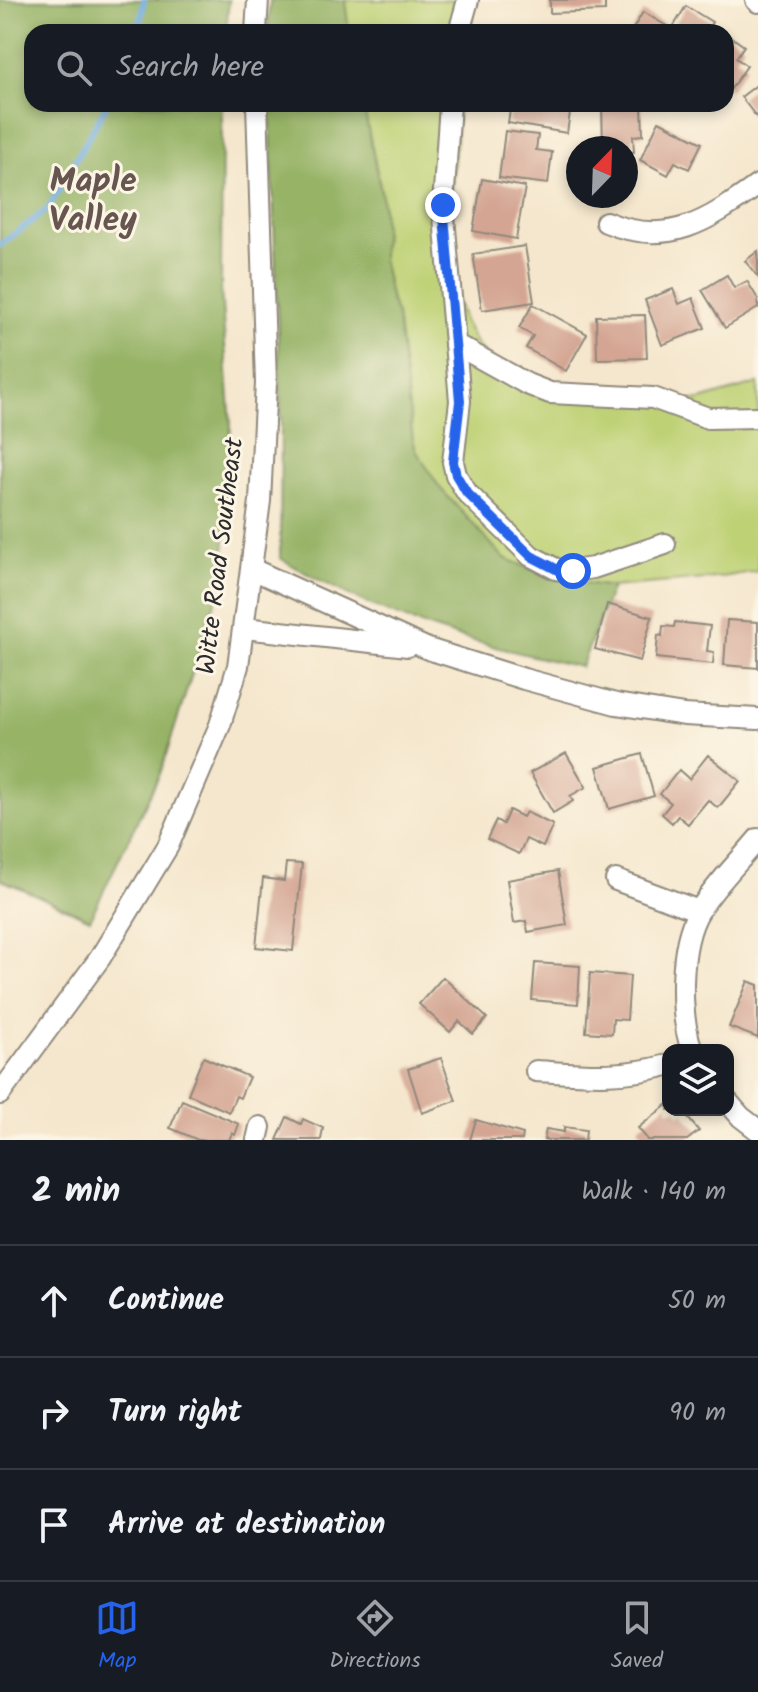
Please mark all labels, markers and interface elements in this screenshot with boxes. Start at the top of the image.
search box [24,24,734,112]
text: Search here [116,44,264,92]
icon: search [52,46,96,90]
north arrow [566,136,638,208]
district label: Maple Valley [49,155,137,248]
route end [425,187,461,223]
street label: Witte Road Southeast [186,434,256,677]
route start [555,553,591,589]
map controls [662,1044,734,1116]
button: layers [662,1044,734,1116]
text: 2 min [32,1165,120,1219]
text: Walk · 140 m [581,1171,726,1213]
text: Continue [108,1277,224,1325]
icon: ahead [32,1279,76,1323]
text: 50 m [668,1280,726,1322]
text: Turn right [108,1389,241,1437]
icon: right [32,1391,76,1435]
text: 90 m [669,1392,726,1434]
text: Arrive at destination [108,1501,385,1549]
icon: arrive [32,1503,76,1547]
tab: Map [95,1596,139,1679]
tab: Directions [329,1596,421,1679]
tab: Saved [611,1596,663,1679]

